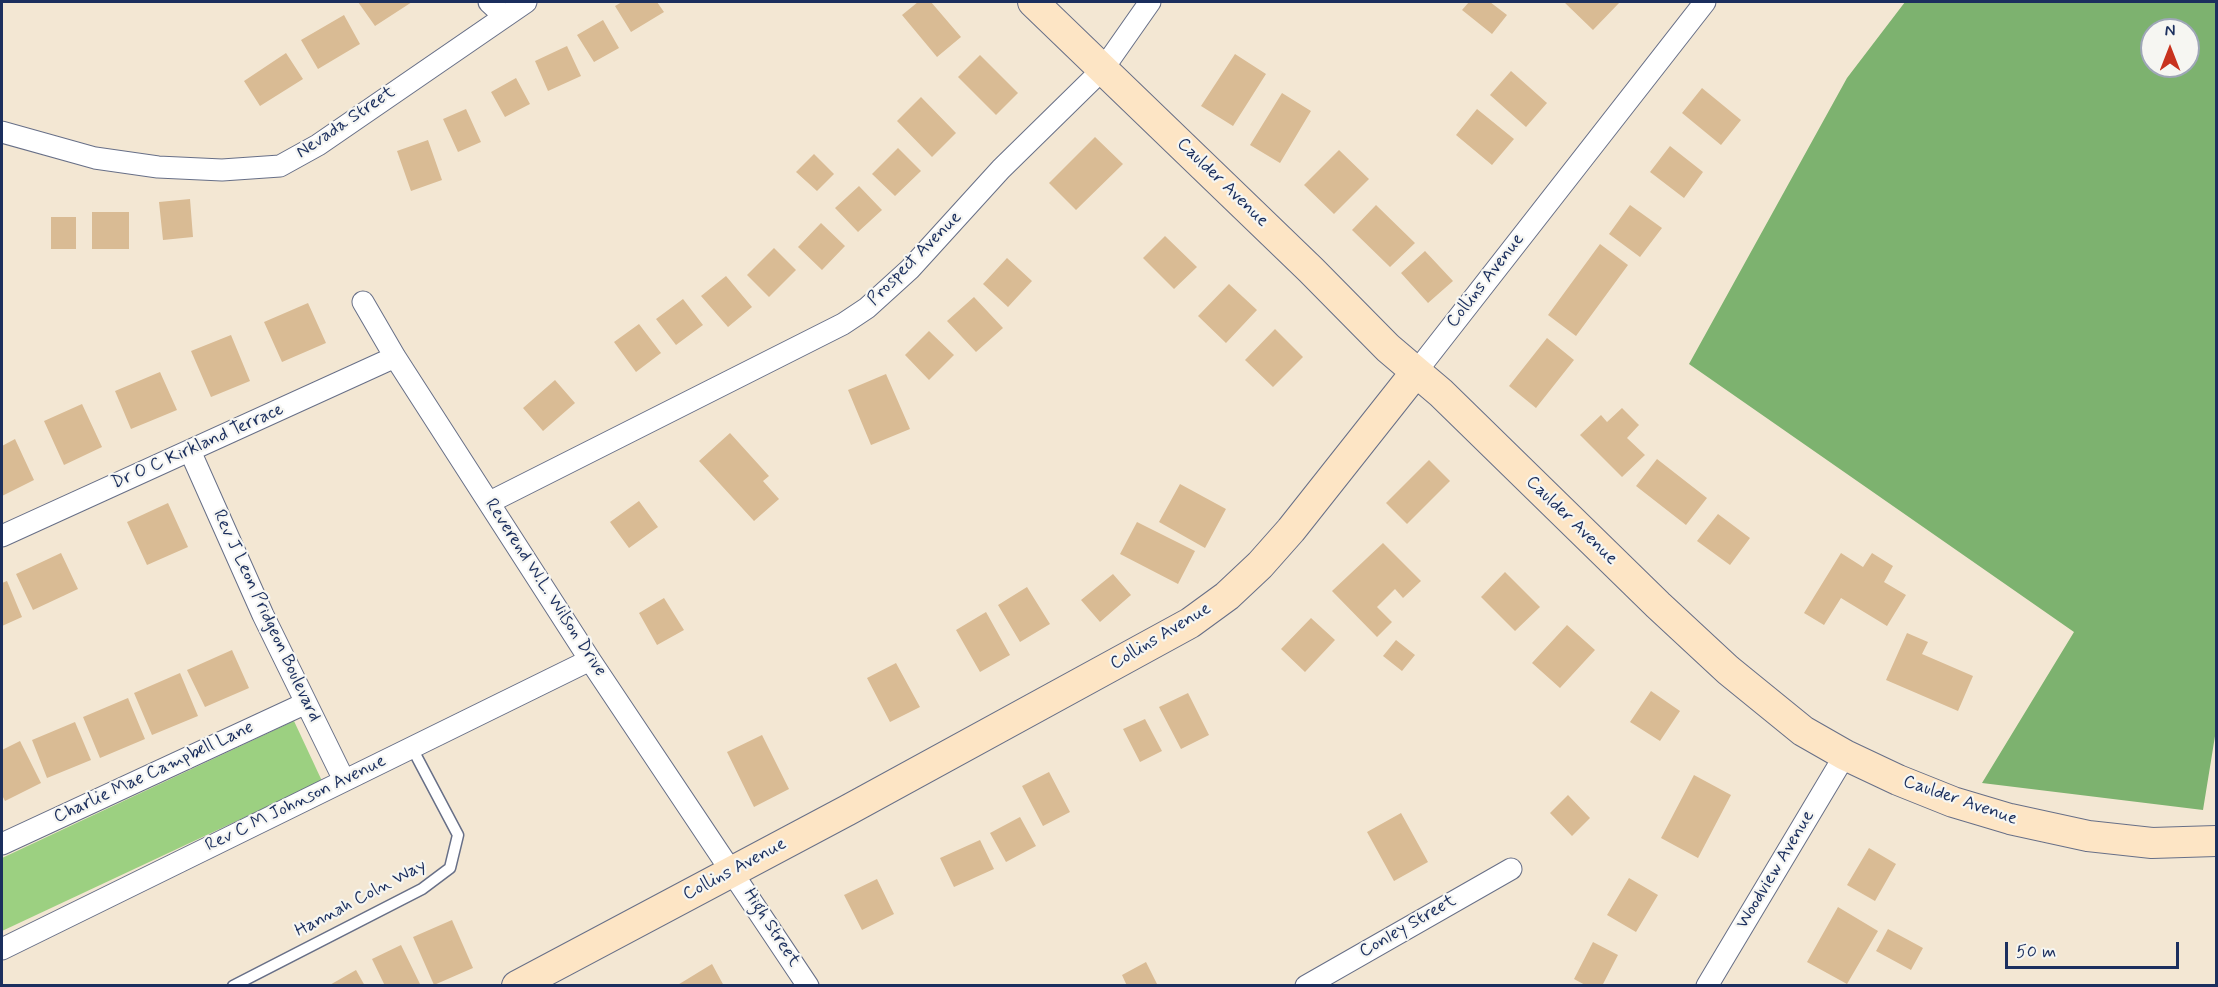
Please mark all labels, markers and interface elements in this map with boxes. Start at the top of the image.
north arrow [2140,18,2200,78]
text: N [2165,21,2175,42]
street label: Nevada Street [292,82,400,164]
street label: Caulder Avenue [1172,134,1272,232]
street label: Prospect Avenue [863,207,967,311]
street label: Collins Avenue [1442,230,1530,332]
street label: Dr O C Kirkland Terrace [109,399,287,495]
street label: Caulder Avenue [1521,472,1621,570]
street label: Reverend W.L. Wilson Drive [479,495,611,681]
street label: Rev J Leon Pridgeon Boulevard [207,507,325,725]
street label: Collins Avenue [1107,598,1215,676]
street label: Charlie Mae Campbell Lane [51,717,257,829]
street label: Rev C M Johnson Avenue [202,751,390,857]
street label: Caulder Avenue [1900,771,2020,831]
street label: Woodview Avenue [1732,807,1820,933]
street label: Collins Avenue [680,834,790,906]
street label: Hannah Coln Way [292,855,430,943]
street label: High Street [738,885,804,971]
street label: Conley Street [1356,891,1460,963]
scale bar [2008,930,2182,968]
text: 50 m [2016,940,2056,964]

